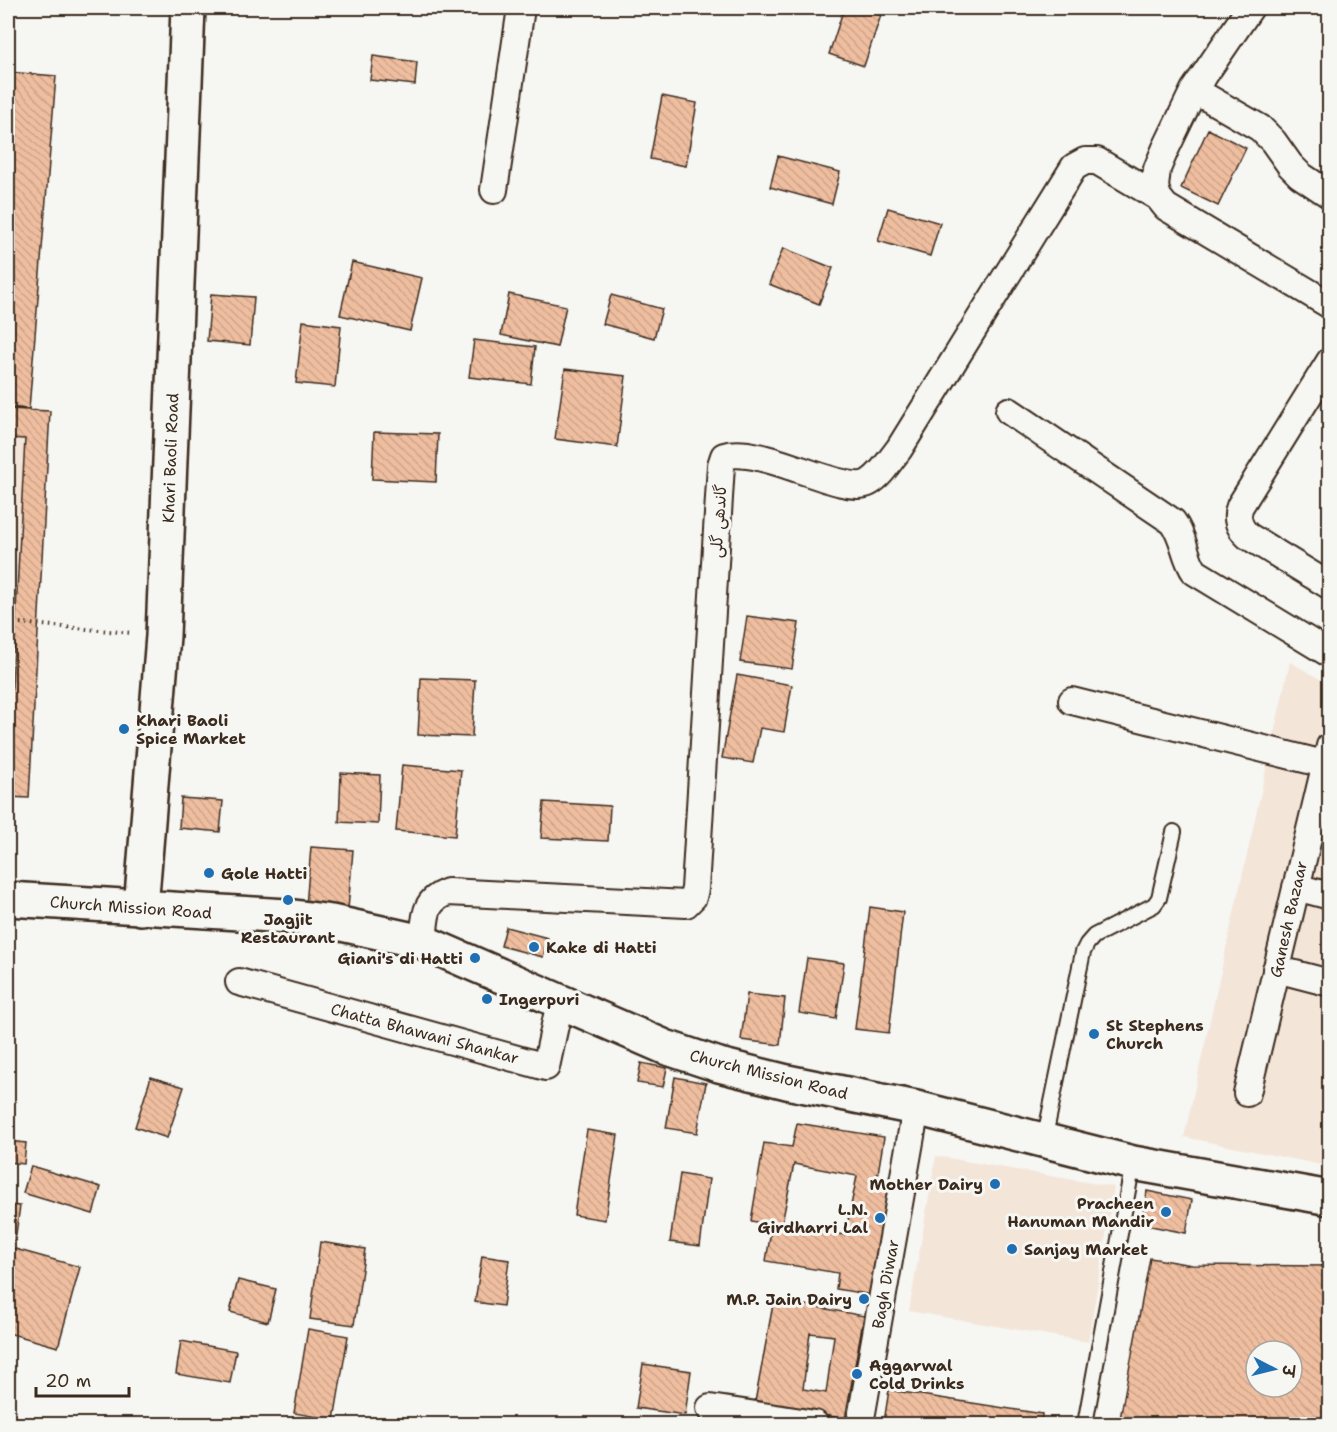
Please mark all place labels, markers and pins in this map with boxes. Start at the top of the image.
place label: Khari Baoli Spice Market [136,710,246,749]
marker: Khari Baoli Spice Market [117,722,131,736]
place label: Gole Hatti [221,863,307,884]
marker: Gole Hatti [202,866,216,880]
marker: Jagjit Restaurant [281,893,295,907]
place label: Jagjit Restaurant [241,909,336,948]
place label: Kake di Hatti [546,937,657,958]
marker: Kake di Hatti [527,940,541,954]
place label: Giani's di Hatti [338,948,463,969]
marker: Giani's di Hatti [468,951,482,965]
place label: Ingerpuri [499,989,580,1010]
marker: Ingerpuri [480,992,494,1006]
place label: St Stephens Church [1106,1015,1204,1054]
marker: St Stephens Church [1087,1027,1101,1041]
place label: Mother Dairy [869,1174,983,1195]
marker: Mother Dairy [988,1177,1002,1191]
place label: Pracheen Hanuman Mandir [1007,1193,1154,1232]
place label: L.N. Girdharri Lal [758,1199,868,1238]
marker: Pracheen Hanuman Mandir [1159,1205,1173,1219]
marker: L.N. Girdharri Lal [873,1211,887,1225]
place label: Sanjay Market [1024,1239,1148,1260]
marker: Sanjay Market [1005,1242,1019,1256]
place label: M.P. Jain Dairy [726,1289,852,1310]
marker: M.P. Jain Dairy [857,1292,871,1306]
place label: Aggarwal Cold Drinks [869,1355,965,1394]
marker: Aggarwal Cold Drinks [850,1367,864,1381]

